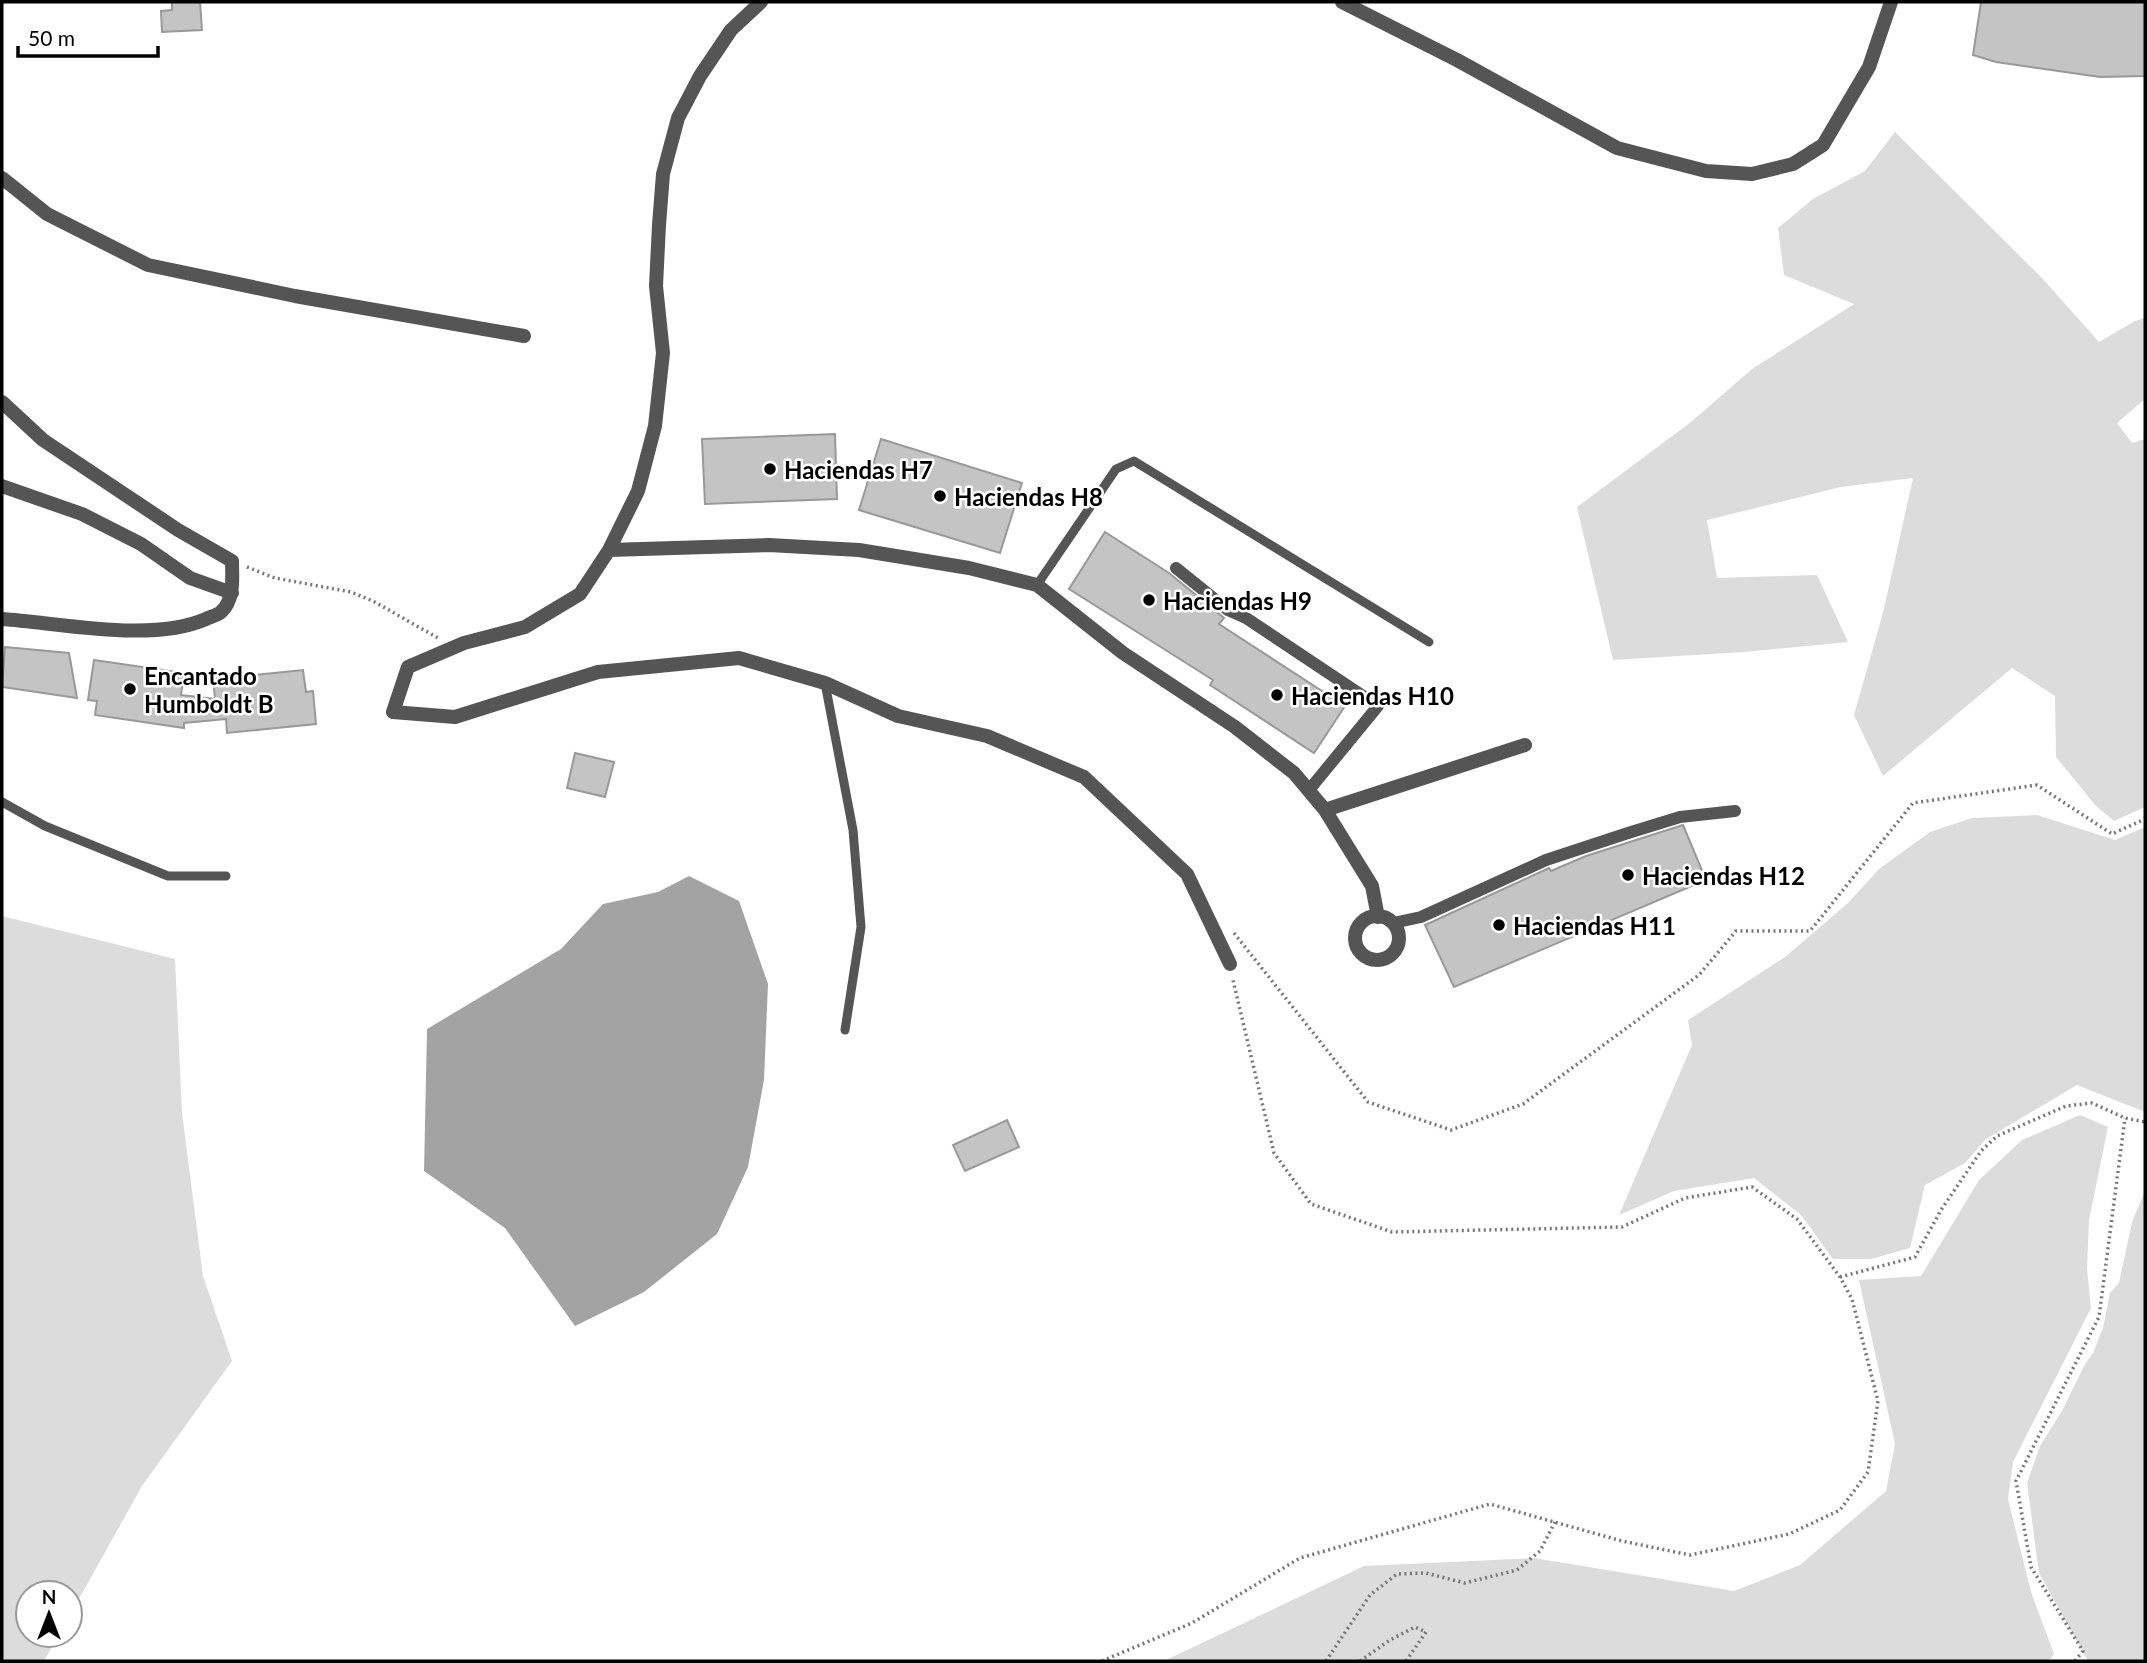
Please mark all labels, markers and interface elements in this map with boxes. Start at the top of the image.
scale bar [18,14,158,58]
text: 50 m [28,25,75,50]
place label: Haciendas H7 [784,455,933,484]
marker: Haciendas H7 [762,461,778,477]
place label: Haciendas H8 [954,482,1103,511]
marker: Haciendas H8 [932,488,948,504]
place label: Haciendas H9 [1163,586,1312,615]
marker: Haciendas H9 [1141,592,1157,608]
place label: Encantado Humboldt B [144,661,273,718]
marker: Encantado Humboldt B [122,681,138,697]
place label: Haciendas H10 [1291,681,1454,710]
marker: Haciendas H10 [1269,687,1285,703]
place label: Haciendas H12 [1642,861,1805,890]
marker: Haciendas H12 [1620,867,1636,883]
place label: Haciendas H11 [1513,911,1676,940]
marker: Haciendas H11 [1491,917,1507,933]
north arrow [14,1579,84,1649]
text: N [42,1585,56,1608]

